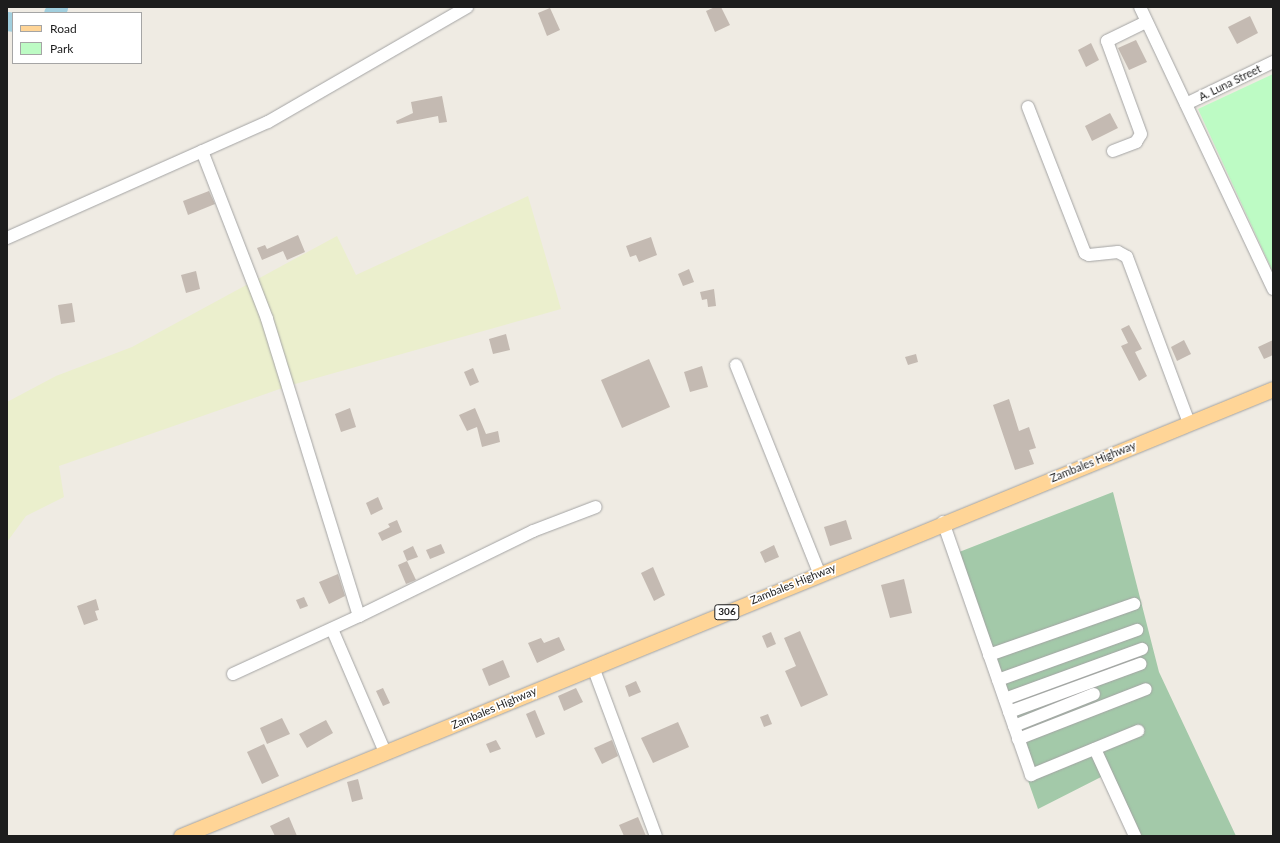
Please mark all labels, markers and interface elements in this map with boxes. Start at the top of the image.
legend [12,12,142,64]
text: Road [50,21,77,36]
text: Park [50,41,73,56]
street label: A. Luna Street [1197,62,1263,104]
street label: Zambales Highway [1048,439,1138,485]
street label: Zambales Highway [748,561,838,607]
road number: 306 [714,604,740,620]
street label: Zambales Highway [450,684,538,732]

